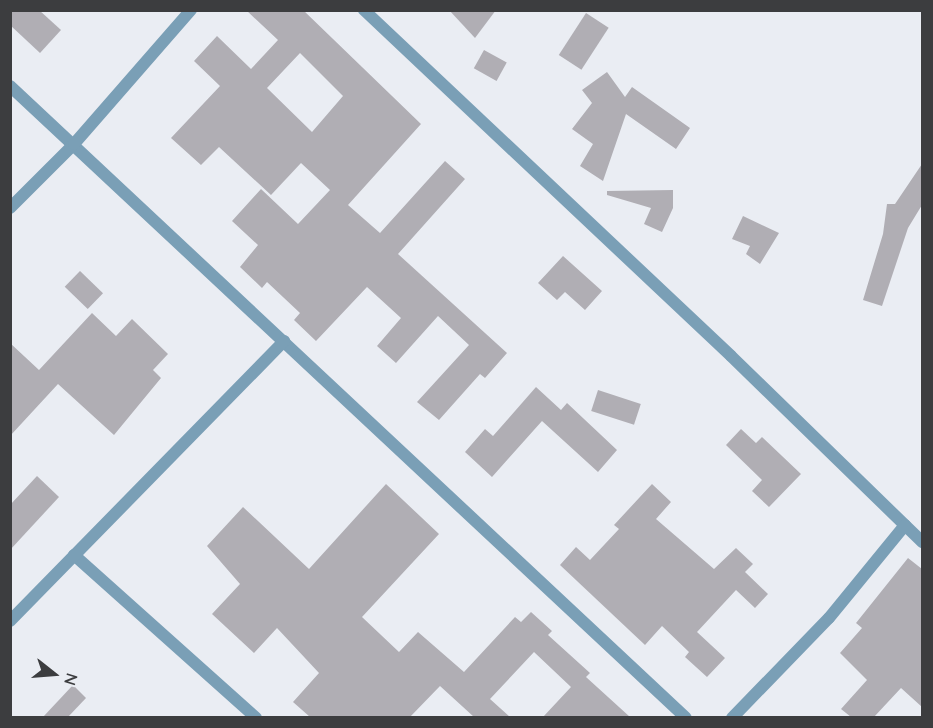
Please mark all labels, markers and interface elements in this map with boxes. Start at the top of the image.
north arrow [24,644,84,704]
text: N [60,671,82,688]

